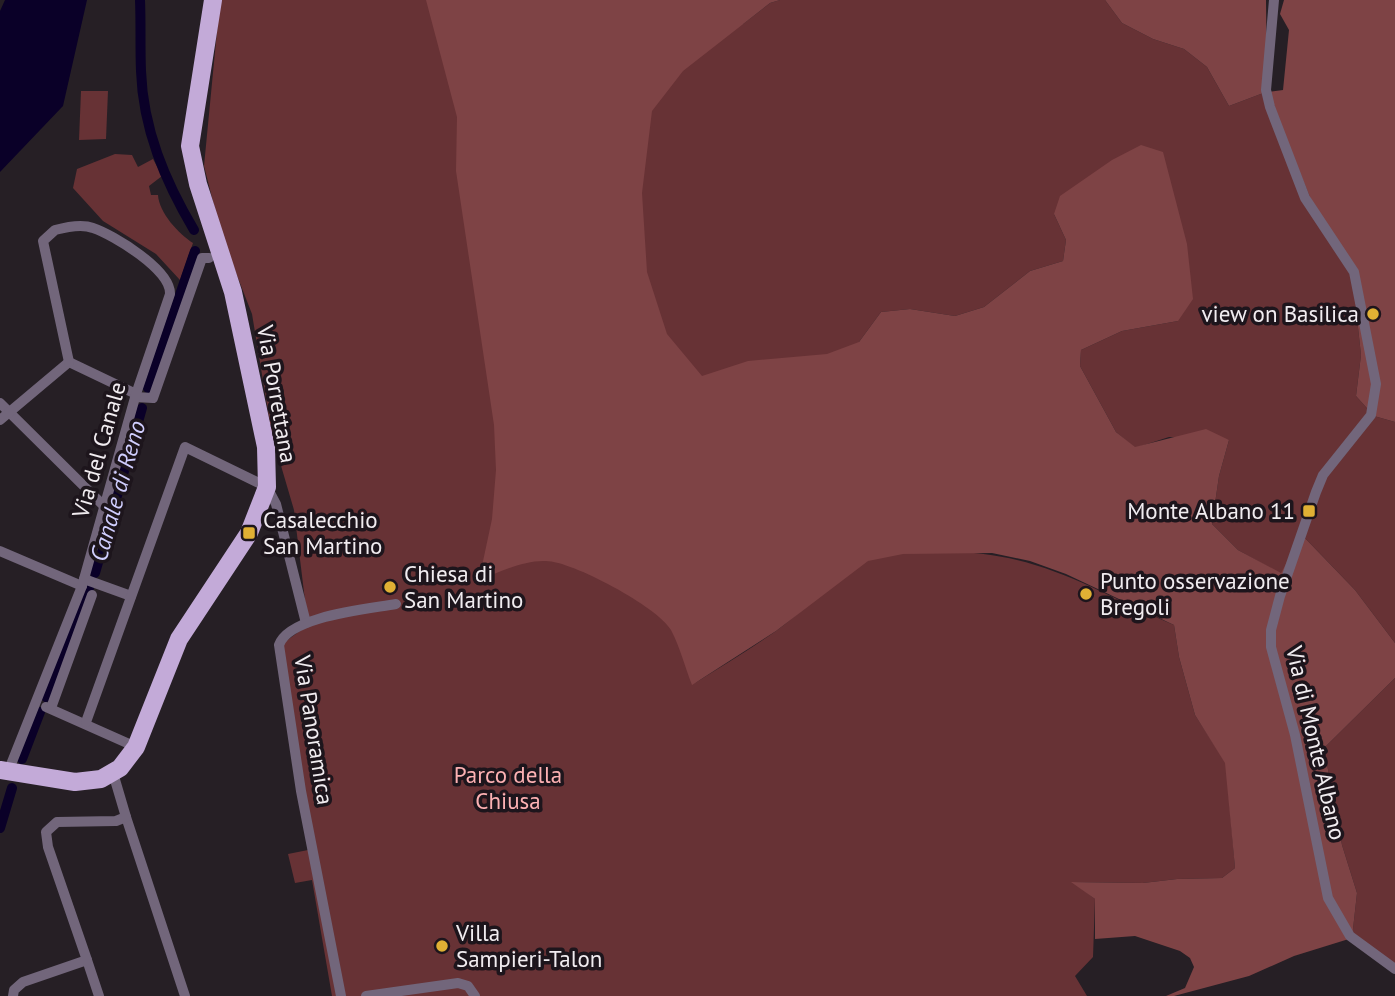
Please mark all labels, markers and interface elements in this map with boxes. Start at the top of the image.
place label: view on Basilica [1201,299,1359,328]
marker: view on Basilica [1365,306,1381,322]
street label: Via Porrettana [251,322,304,465]
street label: Via del Canale [65,378,132,522]
water label: Canale di Reno [83,417,152,565]
place label: Monte Albano 11 [1127,496,1295,525]
marker: Monte Albano 11 [1301,503,1317,519]
place label: Casalecchio San Martino [263,505,382,560]
marker: Casalecchio San Martino [241,525,257,541]
place label: Chiesa di San Martino [404,559,523,614]
place label: Punto osservazione Bregoli [1100,566,1290,621]
marker: Chiesa di San Martino [382,579,398,595]
marker: Punto osservazione Bregoli [1078,586,1094,602]
street label: Via di Monte Albano [1280,642,1353,843]
street label: Via Panoramica [288,652,341,807]
park label: Parco della Chiusa [454,760,562,815]
place label: Villa Sampieri-Talon [455,918,602,973]
marker: Villa Sampieri-Talon [434,938,450,954]

